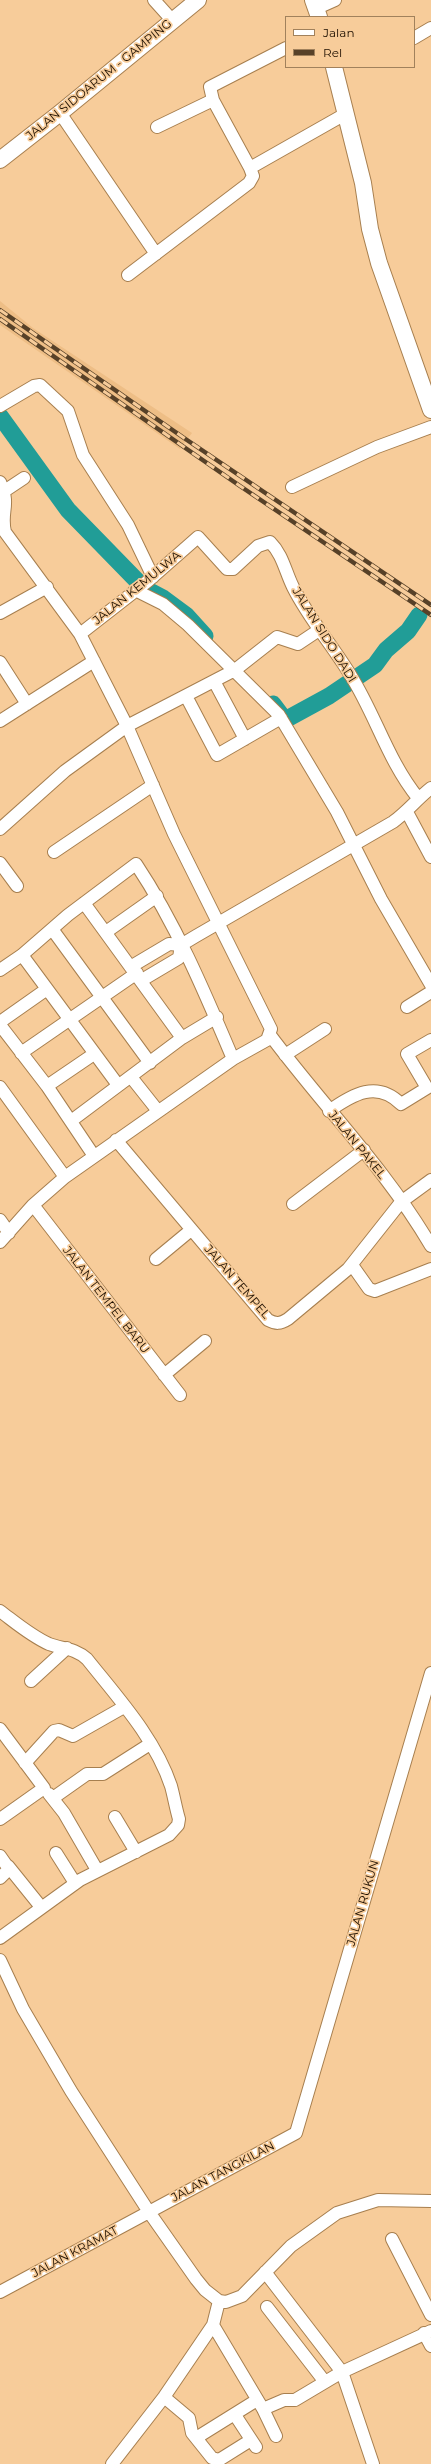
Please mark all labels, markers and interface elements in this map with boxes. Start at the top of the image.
legend [285,16,415,68]
street label: JALAN SIDOARUM - GAMPING [23,17,175,143]
text: Jalan [323,25,355,40]
text: Rel [323,45,342,60]
street label: JALAN KEMULWA [90,548,184,628]
street label: JALAN SIDO DADI [289,585,359,685]
street label: JALAN PAKEL [325,1108,389,1182]
street label: JALAN TEMPEL [201,1242,273,1322]
street label: JALAN TEMPEL BARU [60,1244,152,1356]
street label: JALAN RUKUN [344,1858,382,1948]
street label: JALAN TANGKILAN [169,2139,277,2205]
street label: JALAN KRAMAT [30,2223,120,2281]

